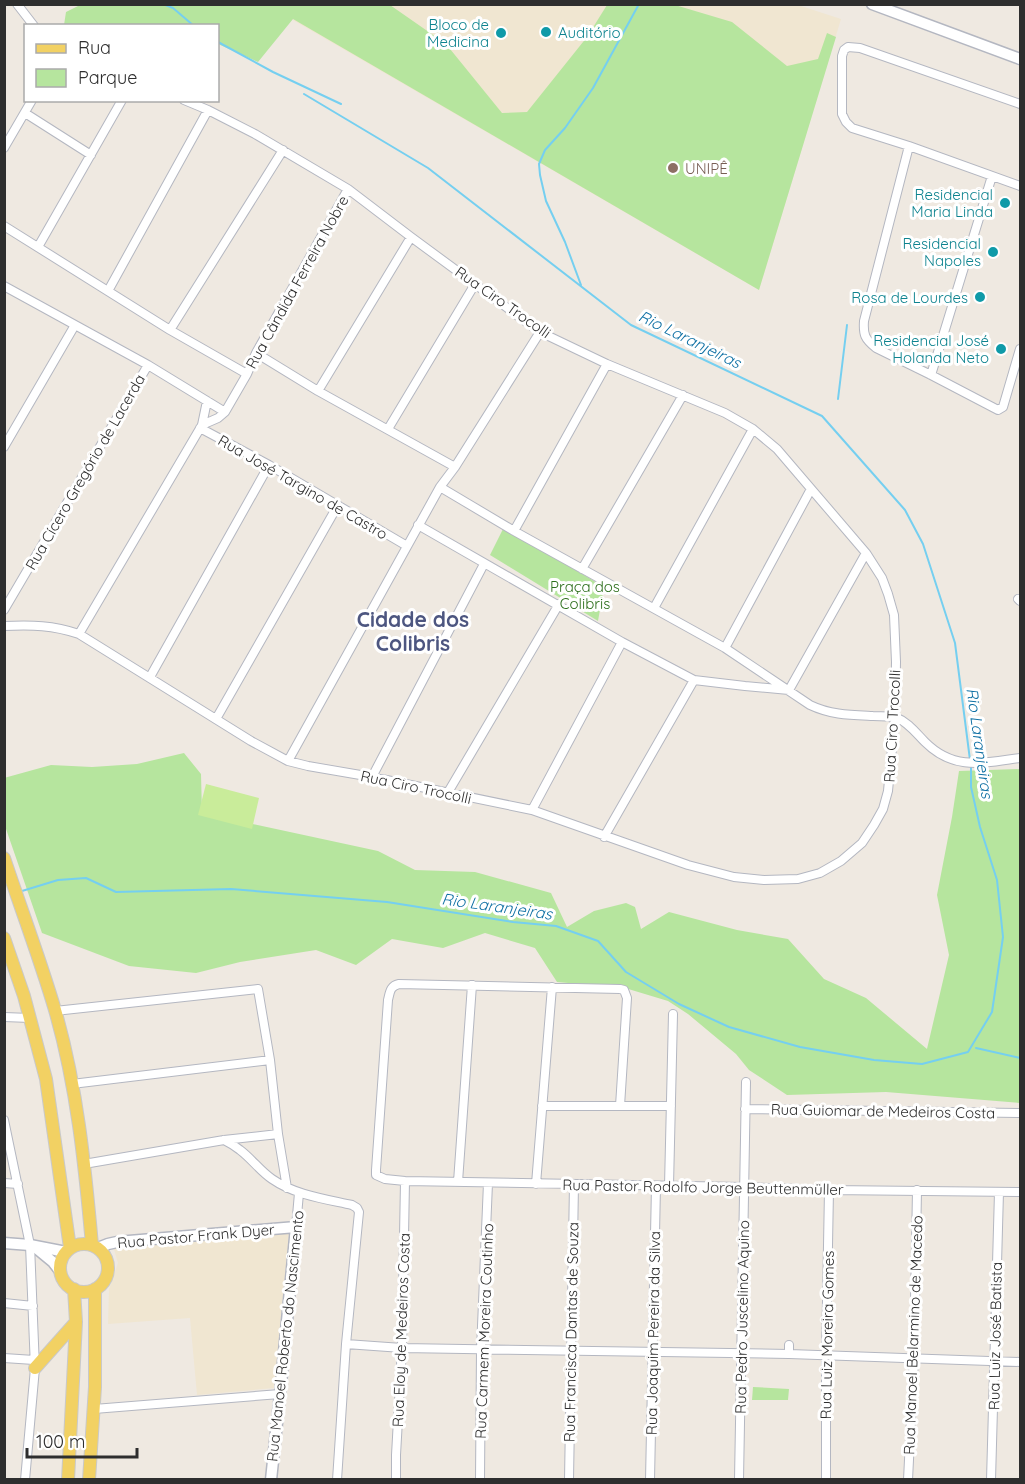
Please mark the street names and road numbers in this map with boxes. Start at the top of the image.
street label: Rua Cândida Ferreira Nobre [241,192,353,372]
street label: Rua Ciro Trocolli [451,262,555,342]
street label: Rua Cícero Gregório de Lacerda [21,371,149,573]
street label: Rua José Targino de Castro [215,431,391,543]
street label: Rua Ciro Trocolli [880,669,904,783]
street label: Rua Ciro Trocolli [359,766,473,808]
street label: Rua Guiomar de Medeiros Costa [771,1100,995,1122]
street label: Rua Pastor Rodolfo Jorge Beuttenmüller [562,1175,844,1199]
street label: Rua Manoel Roberto do Nascimento [262,1209,308,1463]
street label: Rua Manoel Belarmino de Macedo [899,1215,927,1455]
street label: Rua Pastor Frank Dyer [117,1220,276,1252]
street label: Rua Pedro Juscelino Aquino [731,1220,753,1414]
street label: Rua Francisca Dantas de Souza [560,1222,582,1442]
street label: Rua Carmem Moreira Coutinho [471,1223,497,1439]
street label: Rua Joaquim Pereira da Silva [642,1231,664,1435]
street label: Rua Eloy de Medeiros Costa [388,1233,414,1427]
street label: Rua Luiz Moreira Gomes [816,1251,838,1419]
street label: Rua Luiz José Batista [984,1262,1006,1410]

